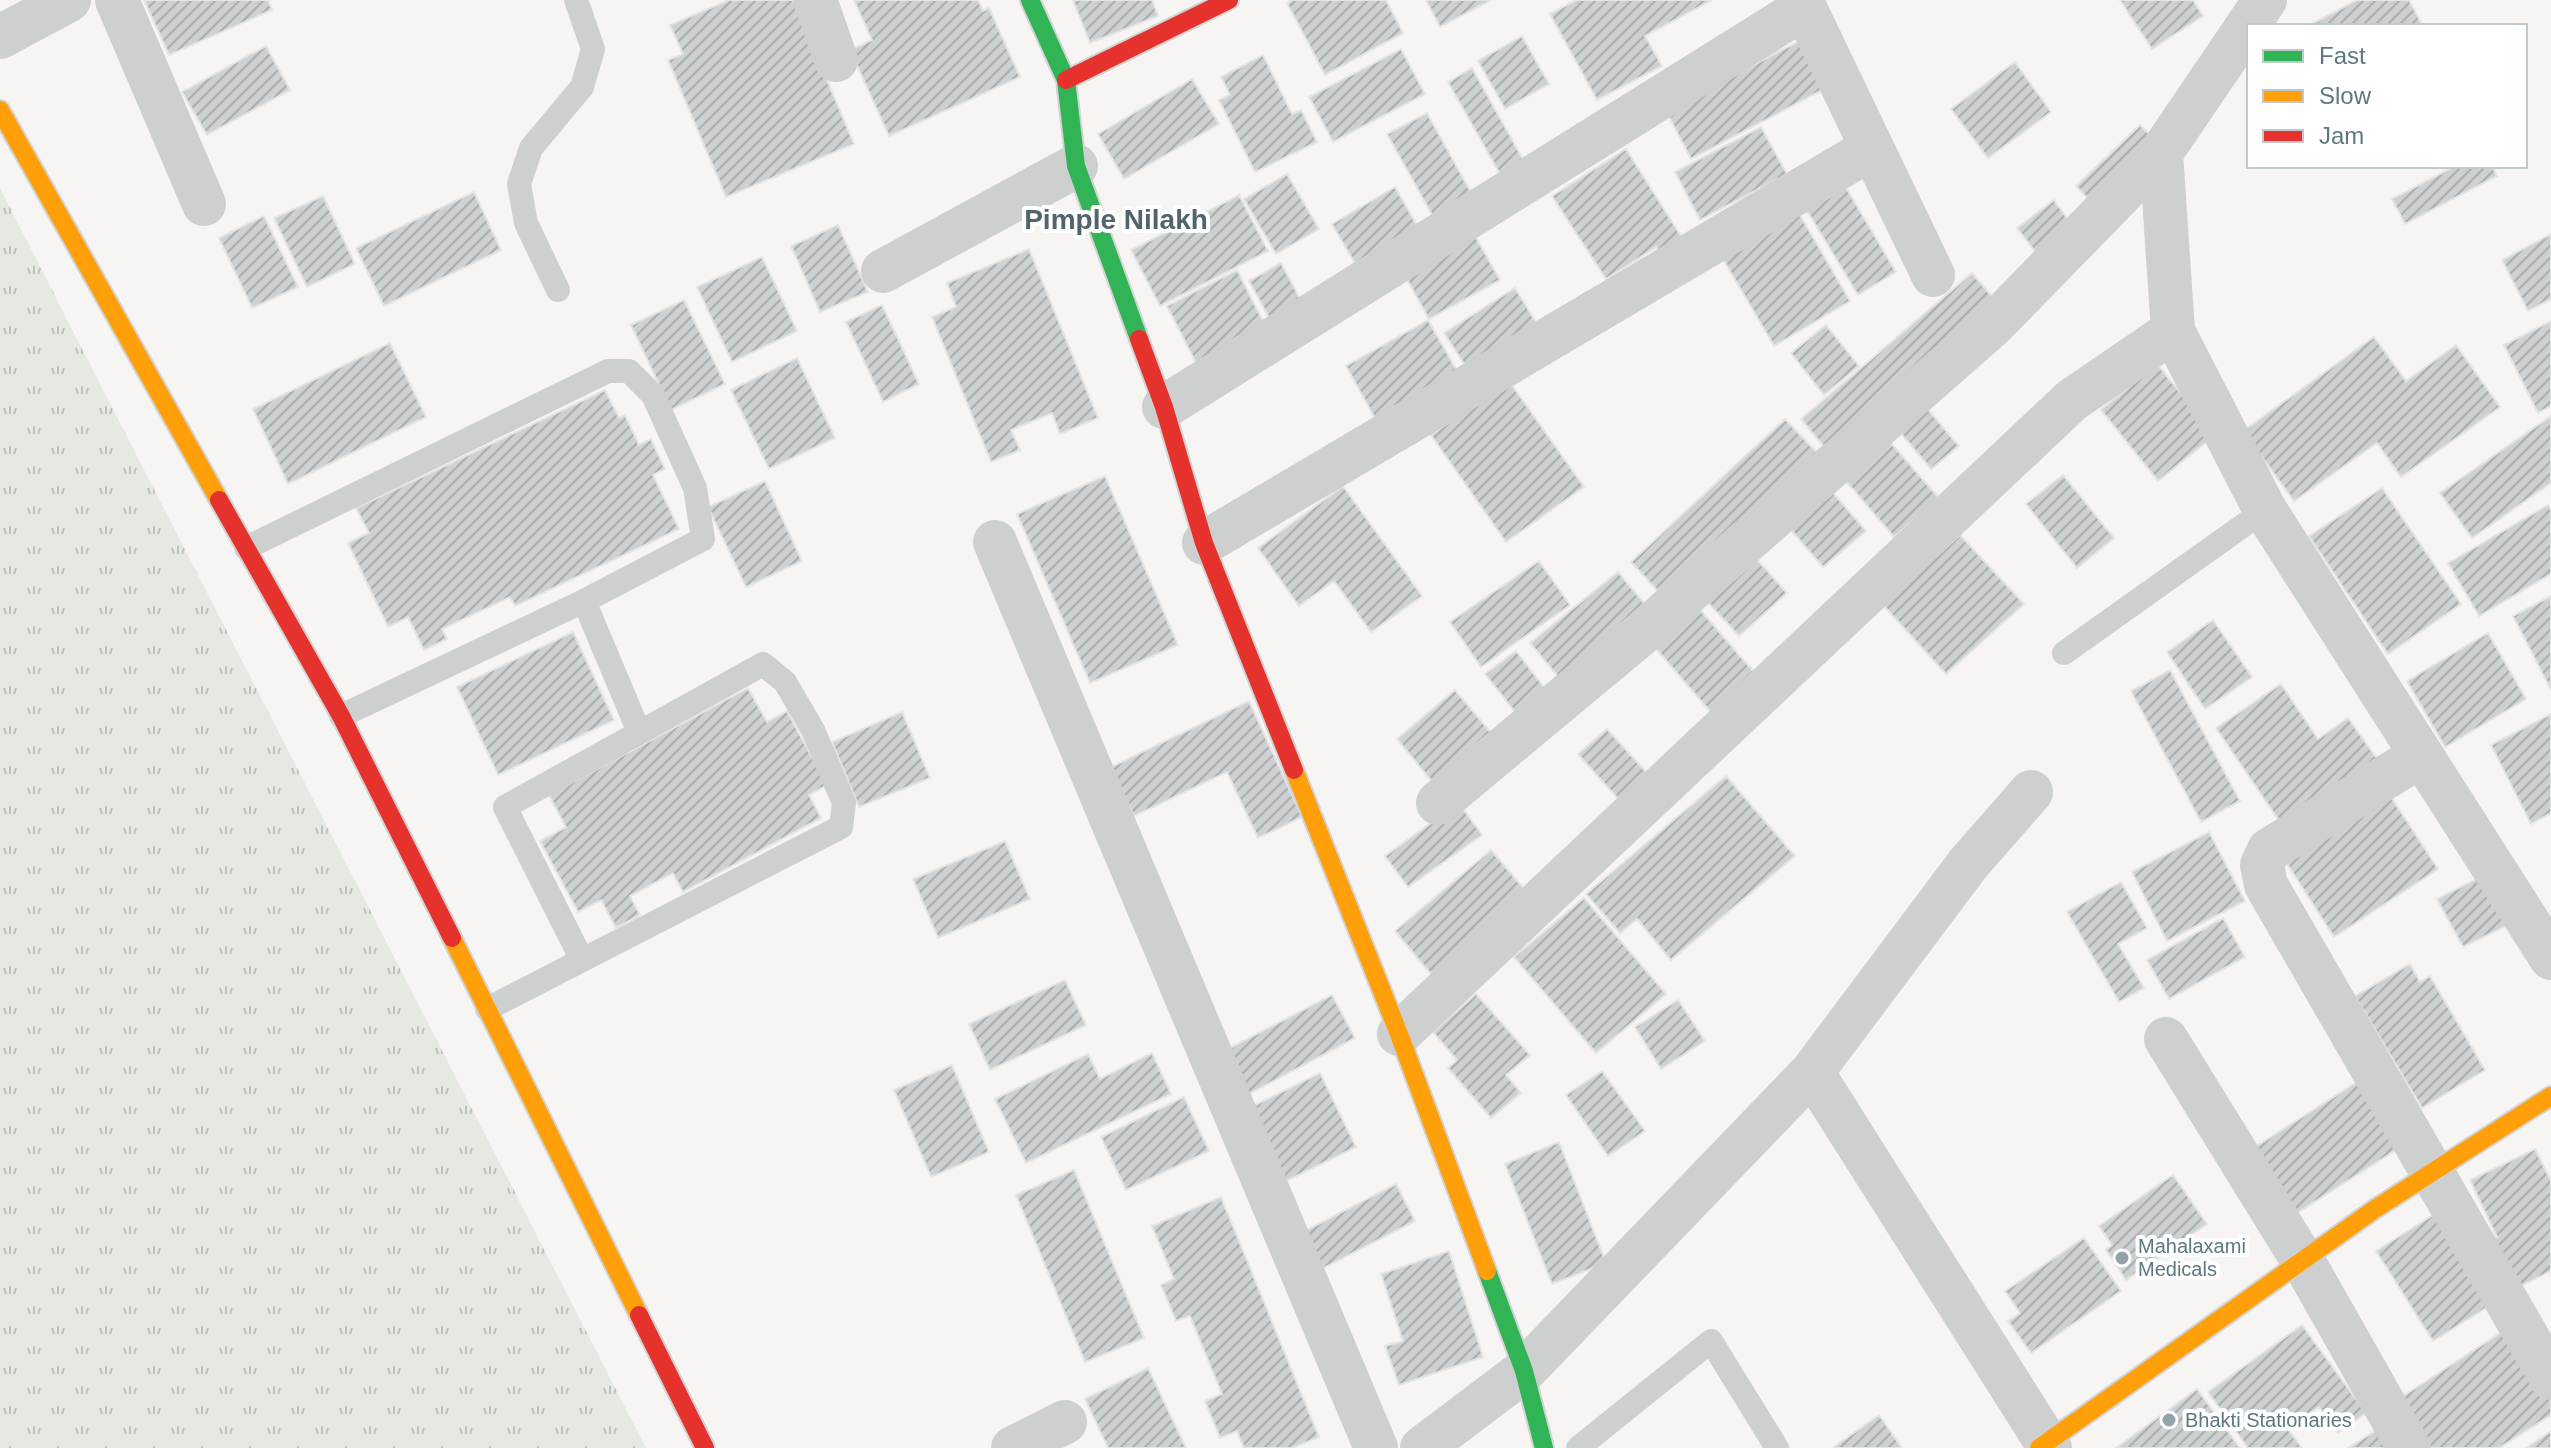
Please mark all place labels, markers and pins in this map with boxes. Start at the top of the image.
place label: Mahalaxami Medicals [2138,1235,2246,1280]
marker: Mahalaxami Medicals [2113,1249,2131,1267]
place label: Bhakti Stationaries [2185,1409,2352,1431]
marker: Bhakti Stationaries [2160,1411,2178,1429]

